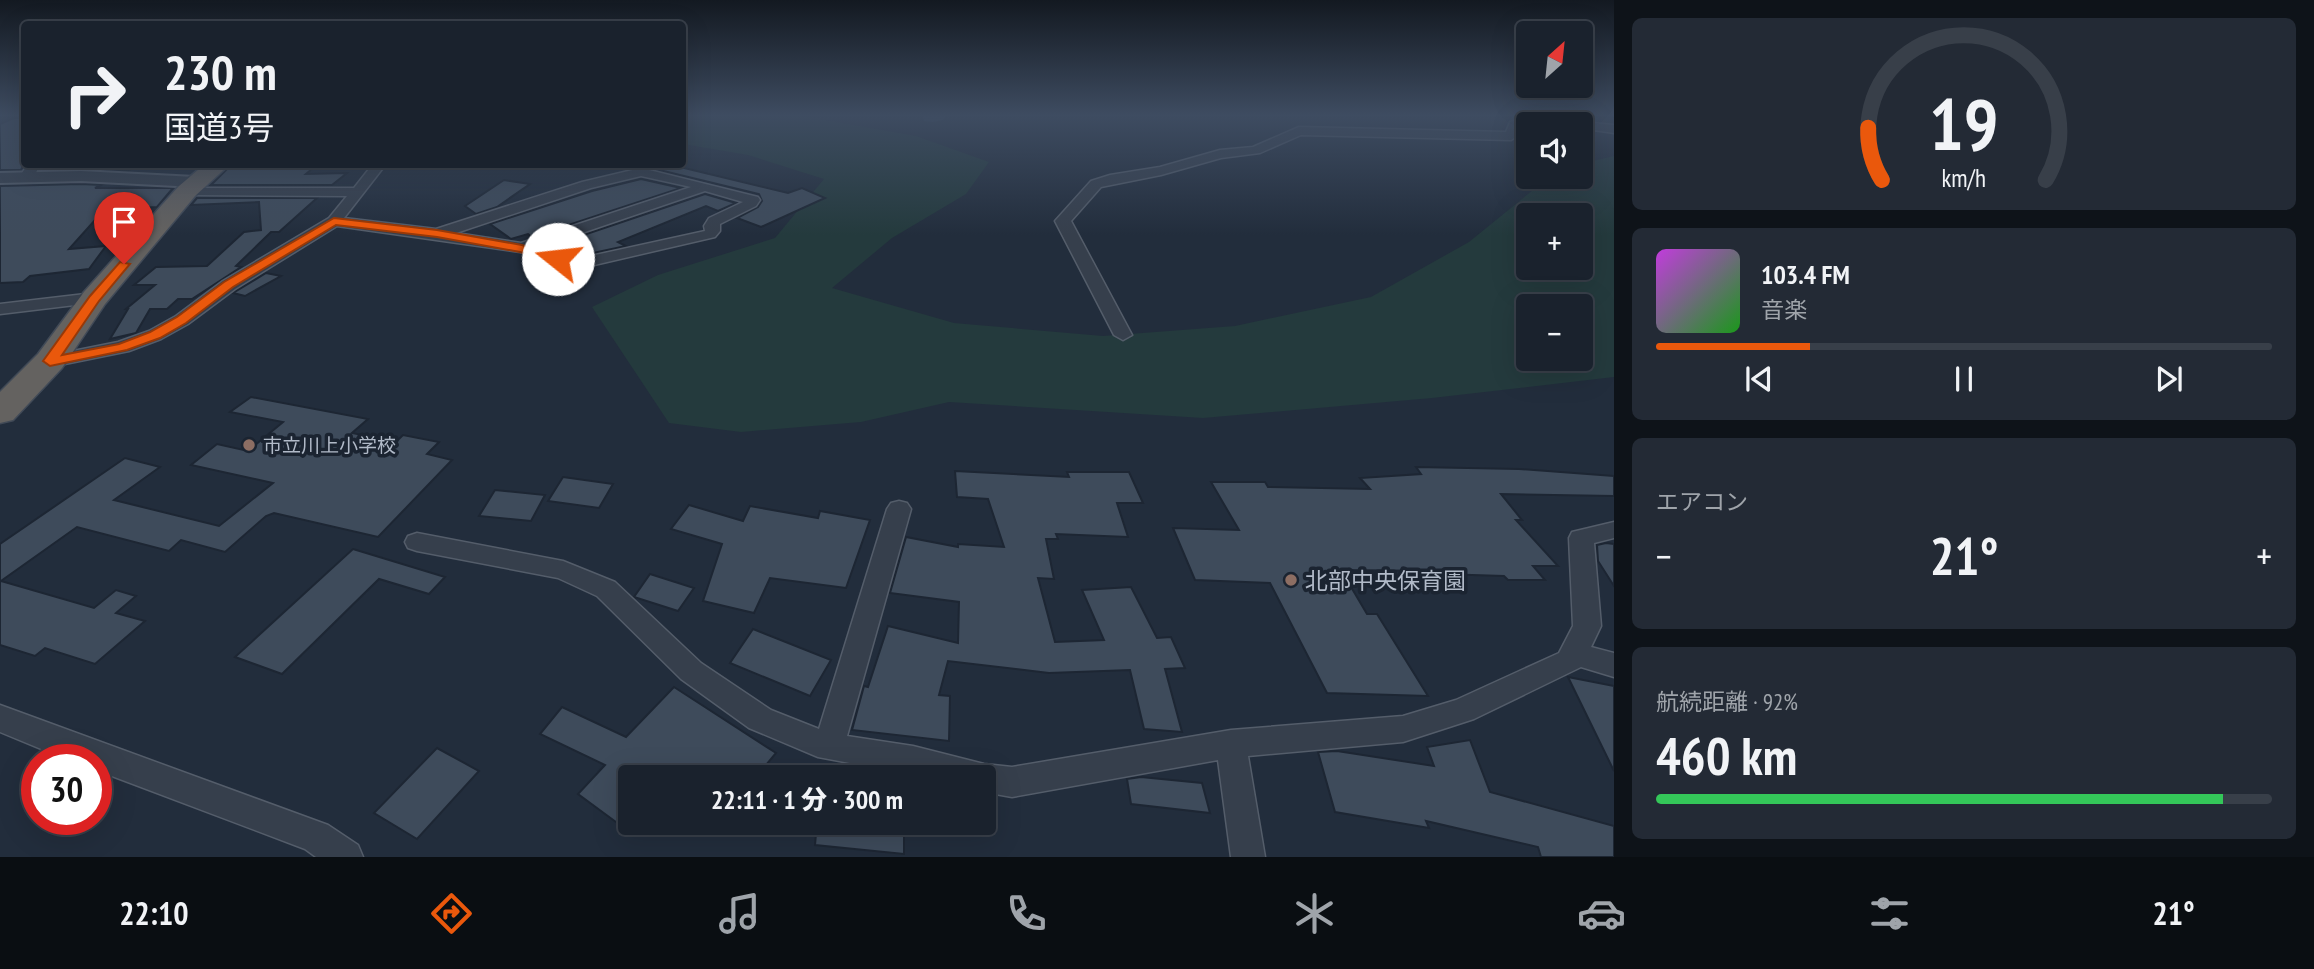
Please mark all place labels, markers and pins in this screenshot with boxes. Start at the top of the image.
pin [94,192,154,264]
place label: 市立川上小学校 [263,433,396,457]
marker: 市立川上小学校 [241,437,257,453]
place label: 北部中央保育園 [1305,566,1466,595]
marker: 北部中央保育園 [1283,572,1299,588]

